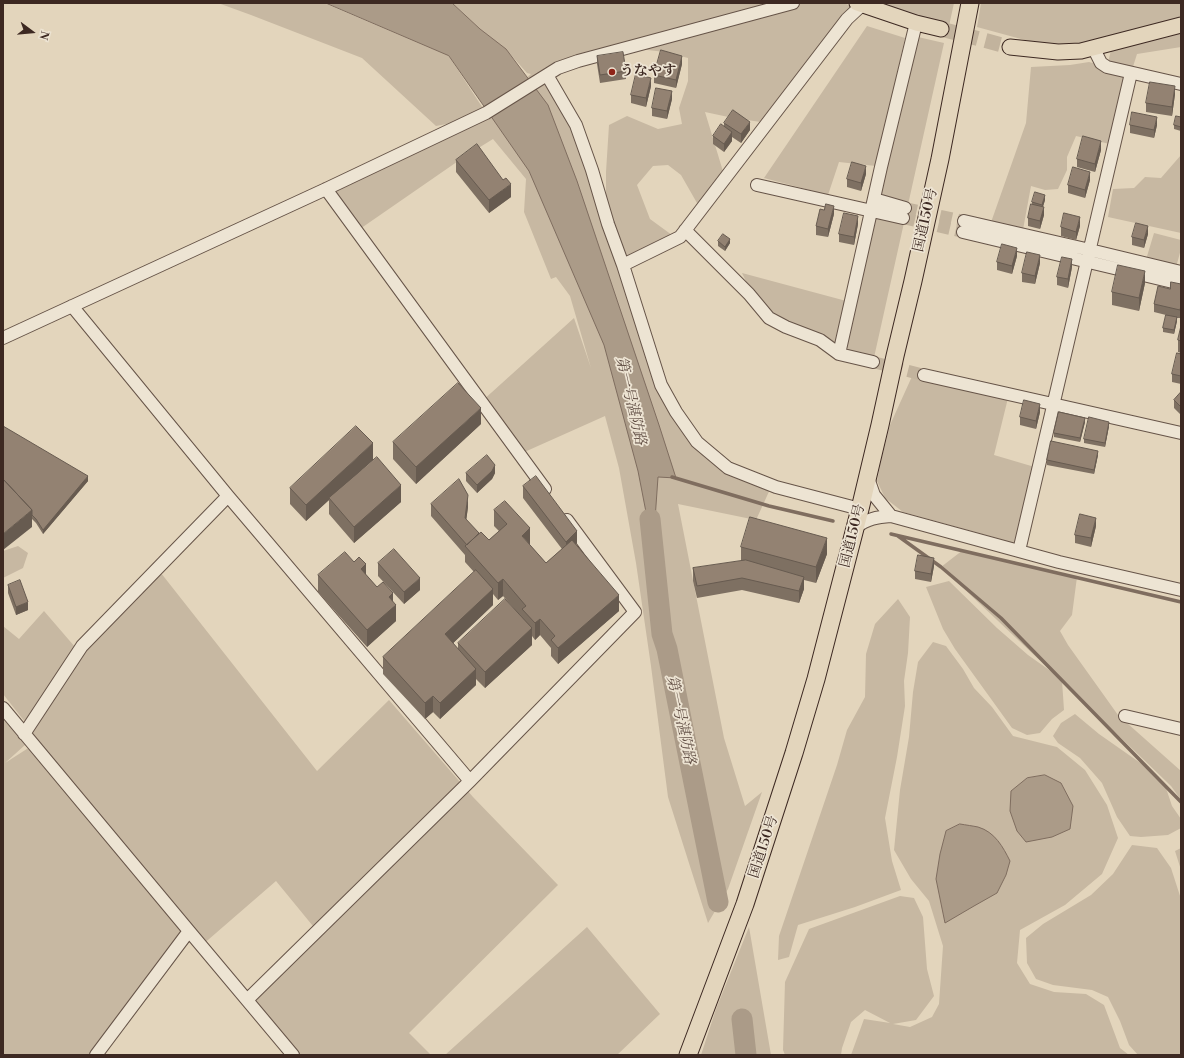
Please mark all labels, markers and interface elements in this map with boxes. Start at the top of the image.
north arrow [12,12,52,52]
text: N [36,29,51,41]
place label: うなやす [620,64,676,80]
marker: うなやす [607,67,617,77]
street label: 国道150号 [911,186,941,254]
water label: 第一号湛防路 [611,355,649,447]
street label: 国道150号 [837,502,869,570]
water label: 第一号湛防路 [662,674,698,766]
street label: 国道150号 [746,813,782,881]

